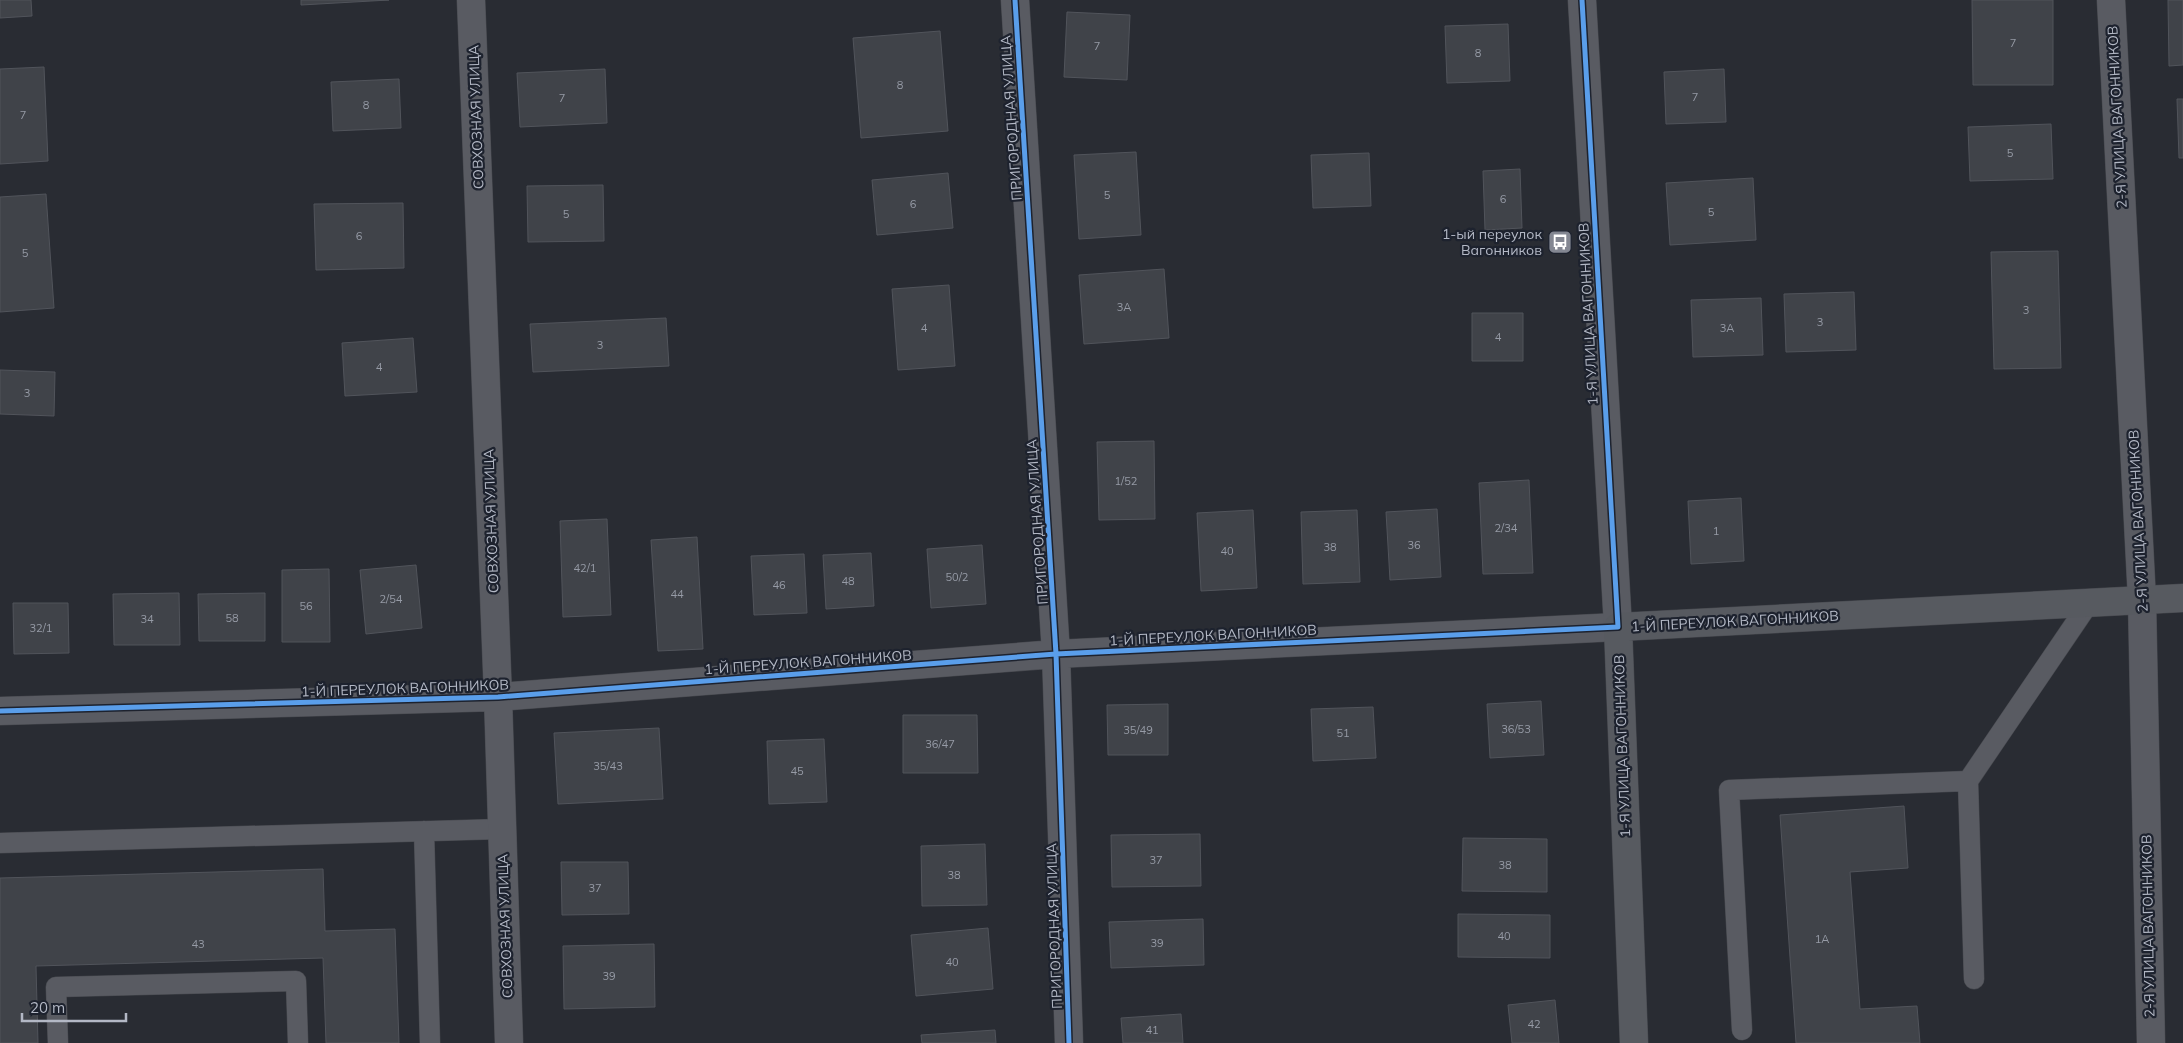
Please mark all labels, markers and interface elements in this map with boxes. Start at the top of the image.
street label: 2-Я УЛИЦА ВАГОННИКОВ [2103,25,2131,209]
street label: ПРИГОРОДНАЯ УЛИЦА [996,34,1026,201]
house number: 7 [2010,36,2016,50]
house number: 7 [1094,39,1100,53]
street label: СОВХОЗНАЯ УЛИЦА [464,44,488,190]
house number: 8 [1475,46,1482,60]
house number: 8 [897,78,904,92]
house number: 7 [1692,90,1698,104]
house number: 7 [559,91,565,105]
house number: 8 [363,98,370,112]
house number: 7 [20,108,26,122]
house number: 5 [2007,146,2014,160]
house number: 5 [1104,188,1111,202]
house number: 6 [1500,192,1507,206]
house number: 6 [910,197,917,211]
house number: 5 [1708,205,1715,219]
house number: 5 [563,207,570,221]
street label: 1-Я УЛИЦА ВАГОННИКОВ [1574,222,1602,406]
place label: 1-ый переулок Вагонников [1442,225,1542,259]
house number: 6 [356,229,363,243]
bus stop icon: 1-ый переулок Вагонников [1547,229,1573,255]
house number: 5 [22,246,29,260]
house number: 3А [1117,300,1131,314]
house number: 3 [2023,303,2029,317]
house number: 3 [1817,315,1823,329]
house number: 4 [921,321,928,335]
house number: 3А [1720,321,1734,335]
house number: 4 [1495,330,1502,344]
house number: 3 [597,338,603,352]
house number: 4 [376,360,383,374]
house number: 3 [24,386,30,400]
street label: 2-Я УЛИЦА ВАГОННИКОВ [2124,429,2152,613]
street label: ПРИГОРОДНАЯ УЛИЦА [1022,438,1052,605]
street label: СОВХОЗНАЯ УЛИЦА [479,448,503,594]
house number: 1/52 [1115,474,1138,488]
house number: 2/34 [1495,521,1518,535]
house number: 1 [1713,524,1719,538]
house number: 36 [1407,538,1421,552]
house number: 38 [1323,540,1337,554]
house number: 40 [1220,544,1234,558]
house number: 42/1 [574,561,596,575]
house number: 50/2 [946,570,969,584]
house number: 48 [841,574,855,588]
house number: 46 [772,578,786,592]
house number: 44 [670,587,684,601]
house number: 2/54 [380,592,403,606]
house number: 56 [299,599,313,613]
street label: 1-Й ПЕРЕУЛОК ВАГОННИКОВ [1631,607,1839,635]
house number: 58 [225,611,239,625]
house number: 34 [140,612,154,626]
house number: 32/1 [30,621,52,635]
street label: 1-Й ПЕРЕУЛОК ВАГОННИКОВ [1109,621,1317,649]
street label: 1-Й ПЕРЕУЛОК ВАГОННИКОВ [704,646,912,678]
street label: 1-Я УЛИЦА ВАГОННИКОВ [1610,654,1634,838]
street label: 1-Й ПЕРЕУЛОК ВАГОННИКОВ [301,675,509,701]
house number: 36/53 [1501,722,1531,736]
house number: 35/49 [1123,723,1153,737]
house number: 51 [1336,726,1350,740]
house number: 36/47 [925,737,955,751]
house number: 35/43 [593,759,623,773]
house number: 45 [790,764,804,778]
street label: 2-Я УЛИЦА ВАГОННИКОВ [2137,834,2159,1018]
street label: ПРИГОРОДНАЯ УЛИЦА [1042,842,1066,1009]
street label: СОВХОЗНАЯ УЛИЦА [493,853,517,999]
house number: 37 [1149,853,1163,867]
house number: 38 [1498,858,1512,872]
house number: 38 [947,868,961,882]
house number: 37 [588,881,602,895]
house number: 40 [1497,929,1511,943]
house number: 1А [1815,932,1829,946]
house number: 39 [1150,936,1164,950]
house number: 43 [191,937,205,951]
house number: 40 [945,955,959,969]
house number: 39 [602,969,616,983]
scale bar [22,990,126,1022]
text: 20 m [30,998,65,1017]
house number: 42 [1527,1017,1541,1031]
house number: 41 [1145,1023,1159,1037]

